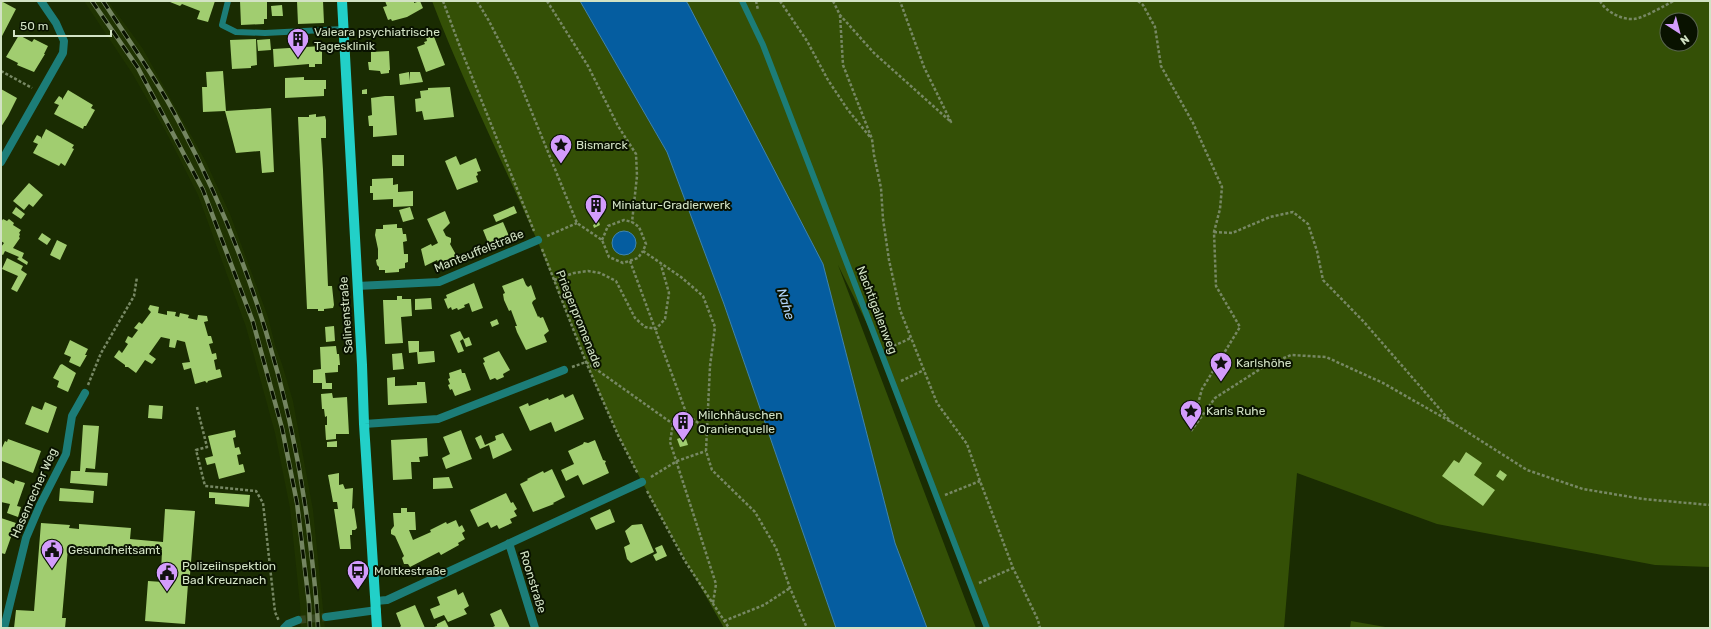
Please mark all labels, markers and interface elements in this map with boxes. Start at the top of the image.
scale bar [14,12,111,38]
north arrow [1659,12,1699,52]
text: 50 m [20,19,48,33]
place label: Valeara psychiatrische Tagesklinik [314,25,440,53]
building icon: Valeara psychiatrische Tagesklinik [285,26,311,59]
text: N [1677,32,1692,47]
place icon: Bismarck [548,132,574,165]
place label: Bismarck [576,138,628,152]
building icon: Miniatur-Gradierwerk [583,192,609,225]
place label: Miniatur-Gradierwerk [612,198,731,212]
street label: Manteuffelstraße [432,227,526,275]
street label: Nachtigallenweg [854,264,900,356]
street label: Priegerpromenade [553,268,605,370]
street label: Salinenstraße [336,276,356,354]
water label: Nahe [774,287,798,321]
place icon: Karlshöhe [1208,350,1234,383]
place label: Karlshöhe [1236,356,1292,370]
place icon: Karls Ruhe [1178,398,1204,431]
place label: Karls Ruhe [1206,404,1266,418]
place label: Milchhäuschen Oranienquelle [698,408,782,436]
building icon: Milchhäuschen Oranienquelle [670,409,696,442]
street label: Hasenrecher Weg [8,446,60,540]
public building icon: Gesundheitsamt [39,537,65,570]
place label: Gesundheitsamt [68,543,161,557]
street label: Roonstraße [517,549,549,615]
bus stop icon: Moltkestraße [345,558,371,591]
place label: Polizeiinspektion Bad Kreuznach [182,559,276,587]
public building icon: Polizeiinspektion Bad Kreuznach [154,560,180,593]
place label: Moltkestraße [374,564,447,578]

